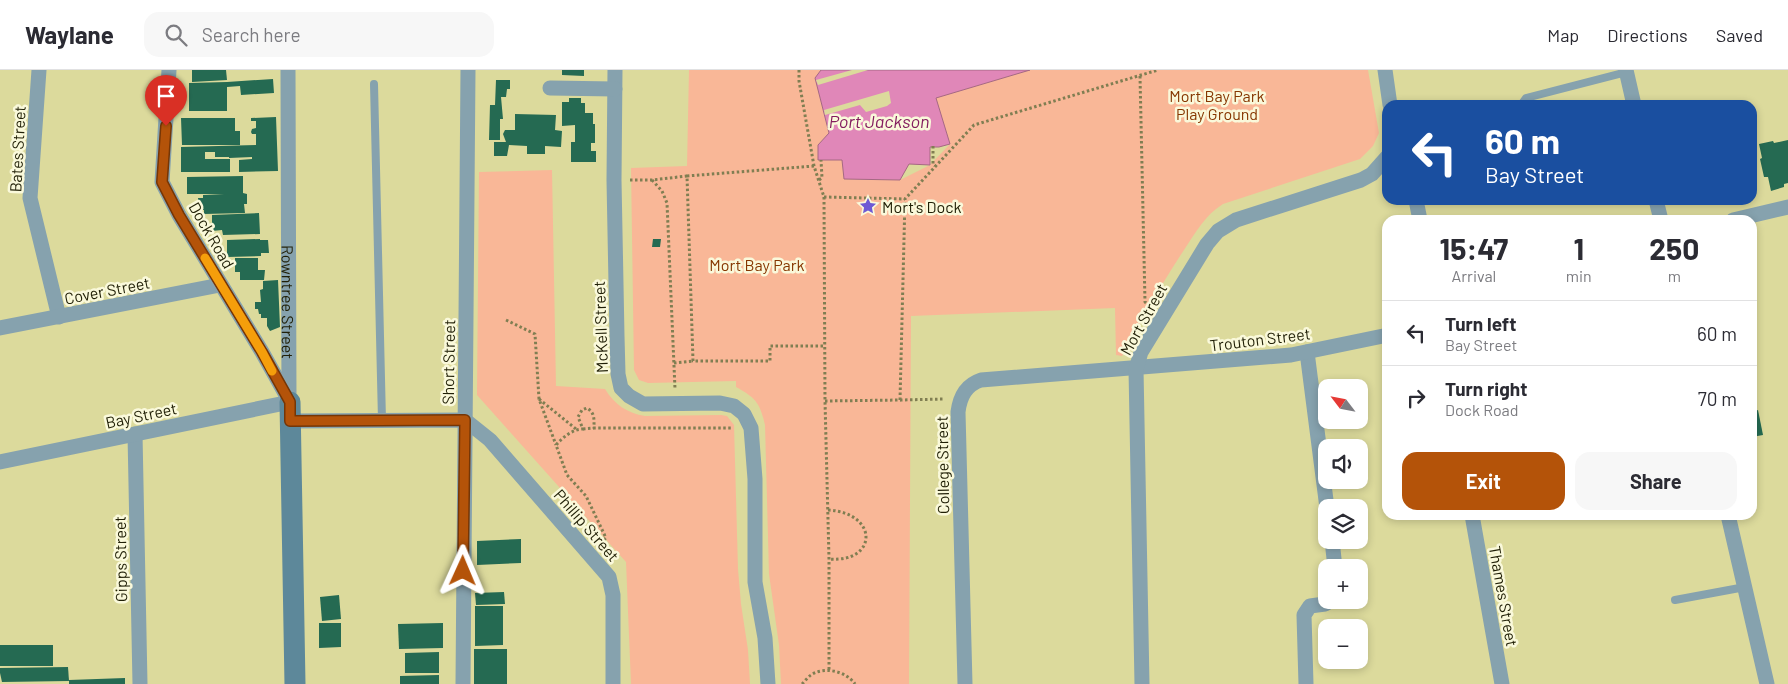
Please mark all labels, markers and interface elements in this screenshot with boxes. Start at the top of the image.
search box [144,12,494,57]
text: Waylane [25,20,114,49]
icon: search [162,21,190,49]
text: Search here [202,23,301,46]
text: Map [1547,24,1579,46]
text: Directions [1607,24,1688,46]
text: Saved [1716,24,1763,46]
pin [145,75,187,126]
icon: arrive [152,82,180,110]
park label: Mort Bay Park Play Ground [1169,86,1265,123]
street label: Bates Street [5,105,29,193]
water label: Port Jackson [829,110,929,132]
text: 60 m [1485,119,1560,161]
icon: left [1402,120,1467,185]
text: Bay Street [1485,161,1584,187]
place icon: Mort's Dock [858,196,878,216]
place label: Mort's Dock [882,197,962,216]
street label: Dock Road [185,198,239,272]
text: 15:47 [1440,230,1508,266]
text: 1 [1573,230,1584,266]
text: 250 [1649,230,1699,266]
street label: Rowntree Street [279,245,298,359]
park label: Mort Bay Park [709,255,805,274]
text: Arrival [1452,266,1496,285]
text: min [1566,266,1592,285]
text: m [1668,266,1681,285]
street label: Cover Street [63,272,151,308]
street label: Mort Street [1116,280,1170,358]
street label: McKell Street [589,281,611,373]
text: Turn left [1445,312,1516,335]
street label: Short Street [438,319,458,405]
icon: left [1402,319,1430,347]
text: 60 m [1697,322,1737,345]
street label: Trouton Street [1209,323,1311,355]
text: Bay Street [1445,335,1517,354]
text: Turn right [1445,377,1527,400]
north arrow [1318,379,1368,429]
map controls [1318,379,1368,669]
icon: right [1402,384,1430,412]
text: 70 m [1698,387,1737,410]
street label: Bay Street [104,398,178,432]
text: Dock Road [1445,400,1519,419]
street label: College Street [932,416,952,514]
button: sound [1318,439,1368,489]
button: Exit [1402,452,1565,510]
button: Share [1575,452,1737,510]
street label: Phillip Street [551,485,623,565]
button: layers [1318,499,1368,549]
street label: Gipps Street [110,516,130,602]
position arrow [436,544,488,596]
street label: Thames Street [1486,544,1522,648]
button: + [1318,559,1368,609]
button: − [1318,619,1368,669]

